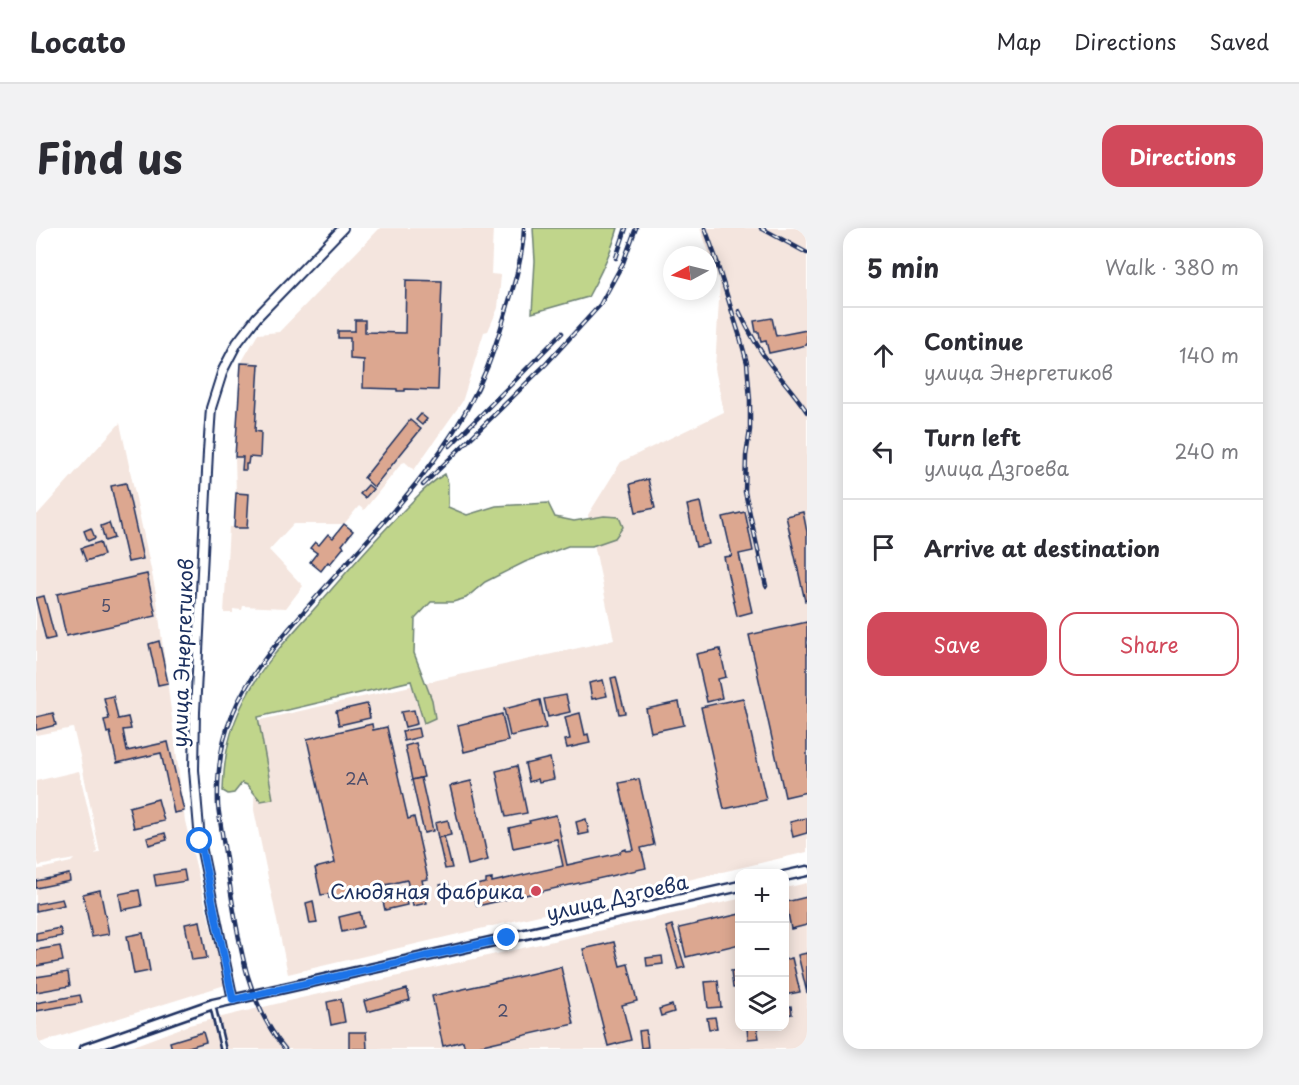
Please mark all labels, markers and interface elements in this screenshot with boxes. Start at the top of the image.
text: Locato [30,20,126,63]
text: Map [996,25,1041,57]
text: Directions [1074,25,1176,57]
text: Saved [1209,25,1269,57]
text: Find us [36,125,183,188]
button: Directions [1102,125,1263,187]
north arrow [663,246,717,300]
text: 5 min [867,248,939,287]
text: Walk · 380 m [1105,252,1239,282]
text: Continue [924,324,1023,357]
icon: ahead [867,339,900,372]
text: 140 m [1179,340,1239,370]
text: улица Энергетиков [924,357,1113,387]
text: Turn left [924,420,1021,453]
icon: left [867,435,900,468]
text: 240 m [1174,436,1239,466]
text: улица Дзгоева [924,453,1069,483]
icon: arrive [867,531,900,564]
text: Arrive at destination [924,531,1160,564]
street label: улица Энергетиков [164,558,200,748]
house number: 5 [101,593,111,617]
button: Save [867,612,1047,676]
button: Share [1059,612,1239,676]
house number: 2А [345,766,369,790]
route start [186,827,212,853]
street label: улица Дзгоева [543,866,692,928]
map controls [735,869,789,1031]
button: + [735,869,789,923]
place label: Слюдяная фабрика [330,876,524,906]
marker: Слюдяная фабрика [529,884,543,898]
button: − [735,923,789,977]
route end [493,924,519,950]
button: layers [735,977,789,1031]
house number: 2 [497,998,509,1022]

